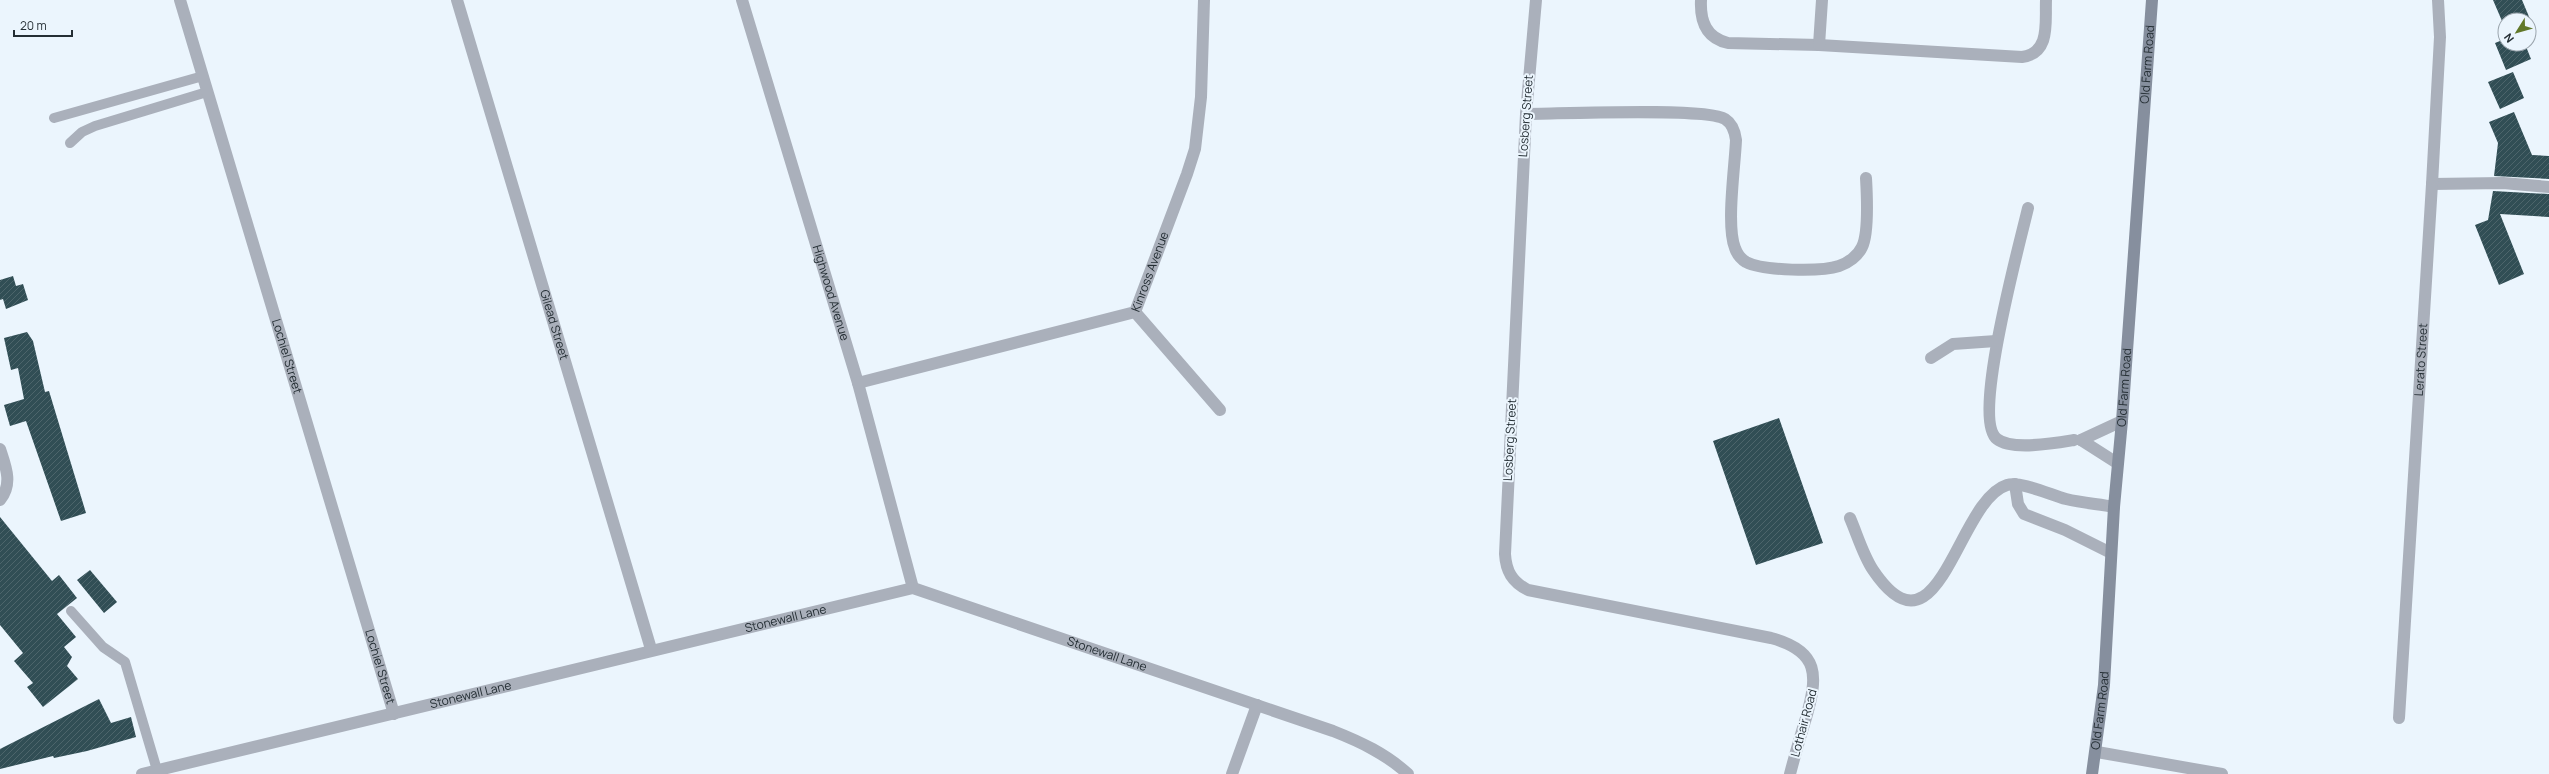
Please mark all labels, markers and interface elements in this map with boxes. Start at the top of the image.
scale bar [14,12,72,38]
north arrow [2497,12,2537,52]
text: 20 m [20,17,47,34]
street label: Old Farm Road [2136,24,2158,104]
text: N [2500,31,2517,46]
street label: Losberg Street [1514,74,1537,158]
street label: Kinross Avenue [1127,229,1173,314]
street label: Highwood Avenue [809,243,854,343]
street label: Gilead Street [536,287,573,362]
street label: Lochiel Street [268,317,307,396]
street label: Lerato Street [2410,322,2431,397]
street label: Old Farm Road [2112,348,2135,428]
street label: Losberg Street [1499,398,1520,482]
street label: Stonewall Lane [743,600,828,636]
street label: Lochiel Street [361,627,400,706]
street label: Stonewall Lane [1065,632,1149,675]
street label: Old Farm Road [2086,671,2113,751]
street label: Stonewall Lane [428,676,513,712]
street label: Lothair Road [1786,687,1821,759]

